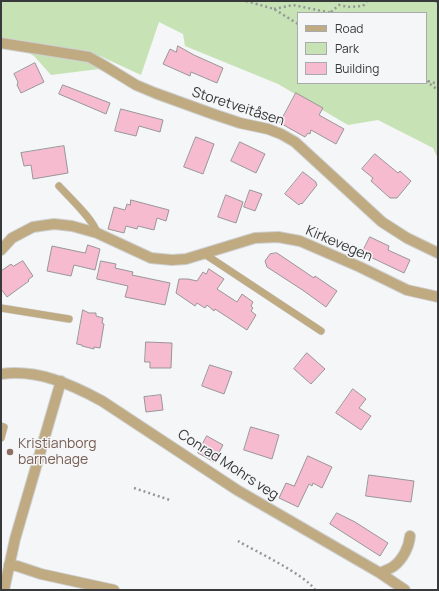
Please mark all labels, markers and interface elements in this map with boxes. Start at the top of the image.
legend [297,12,427,84]
text: Road [335,20,363,37]
text: Park [335,40,359,57]
text: Building [335,60,379,77]
street label: Storetveitåsen [190,84,286,130]
street label: Kirkevegen [303,222,375,266]
street label: Conrad Mohrs veg [174,426,282,504]
place label: Kristianborg barnehage [18,436,97,468]
marker: Kristianborg barnehage [5,447,15,457]

